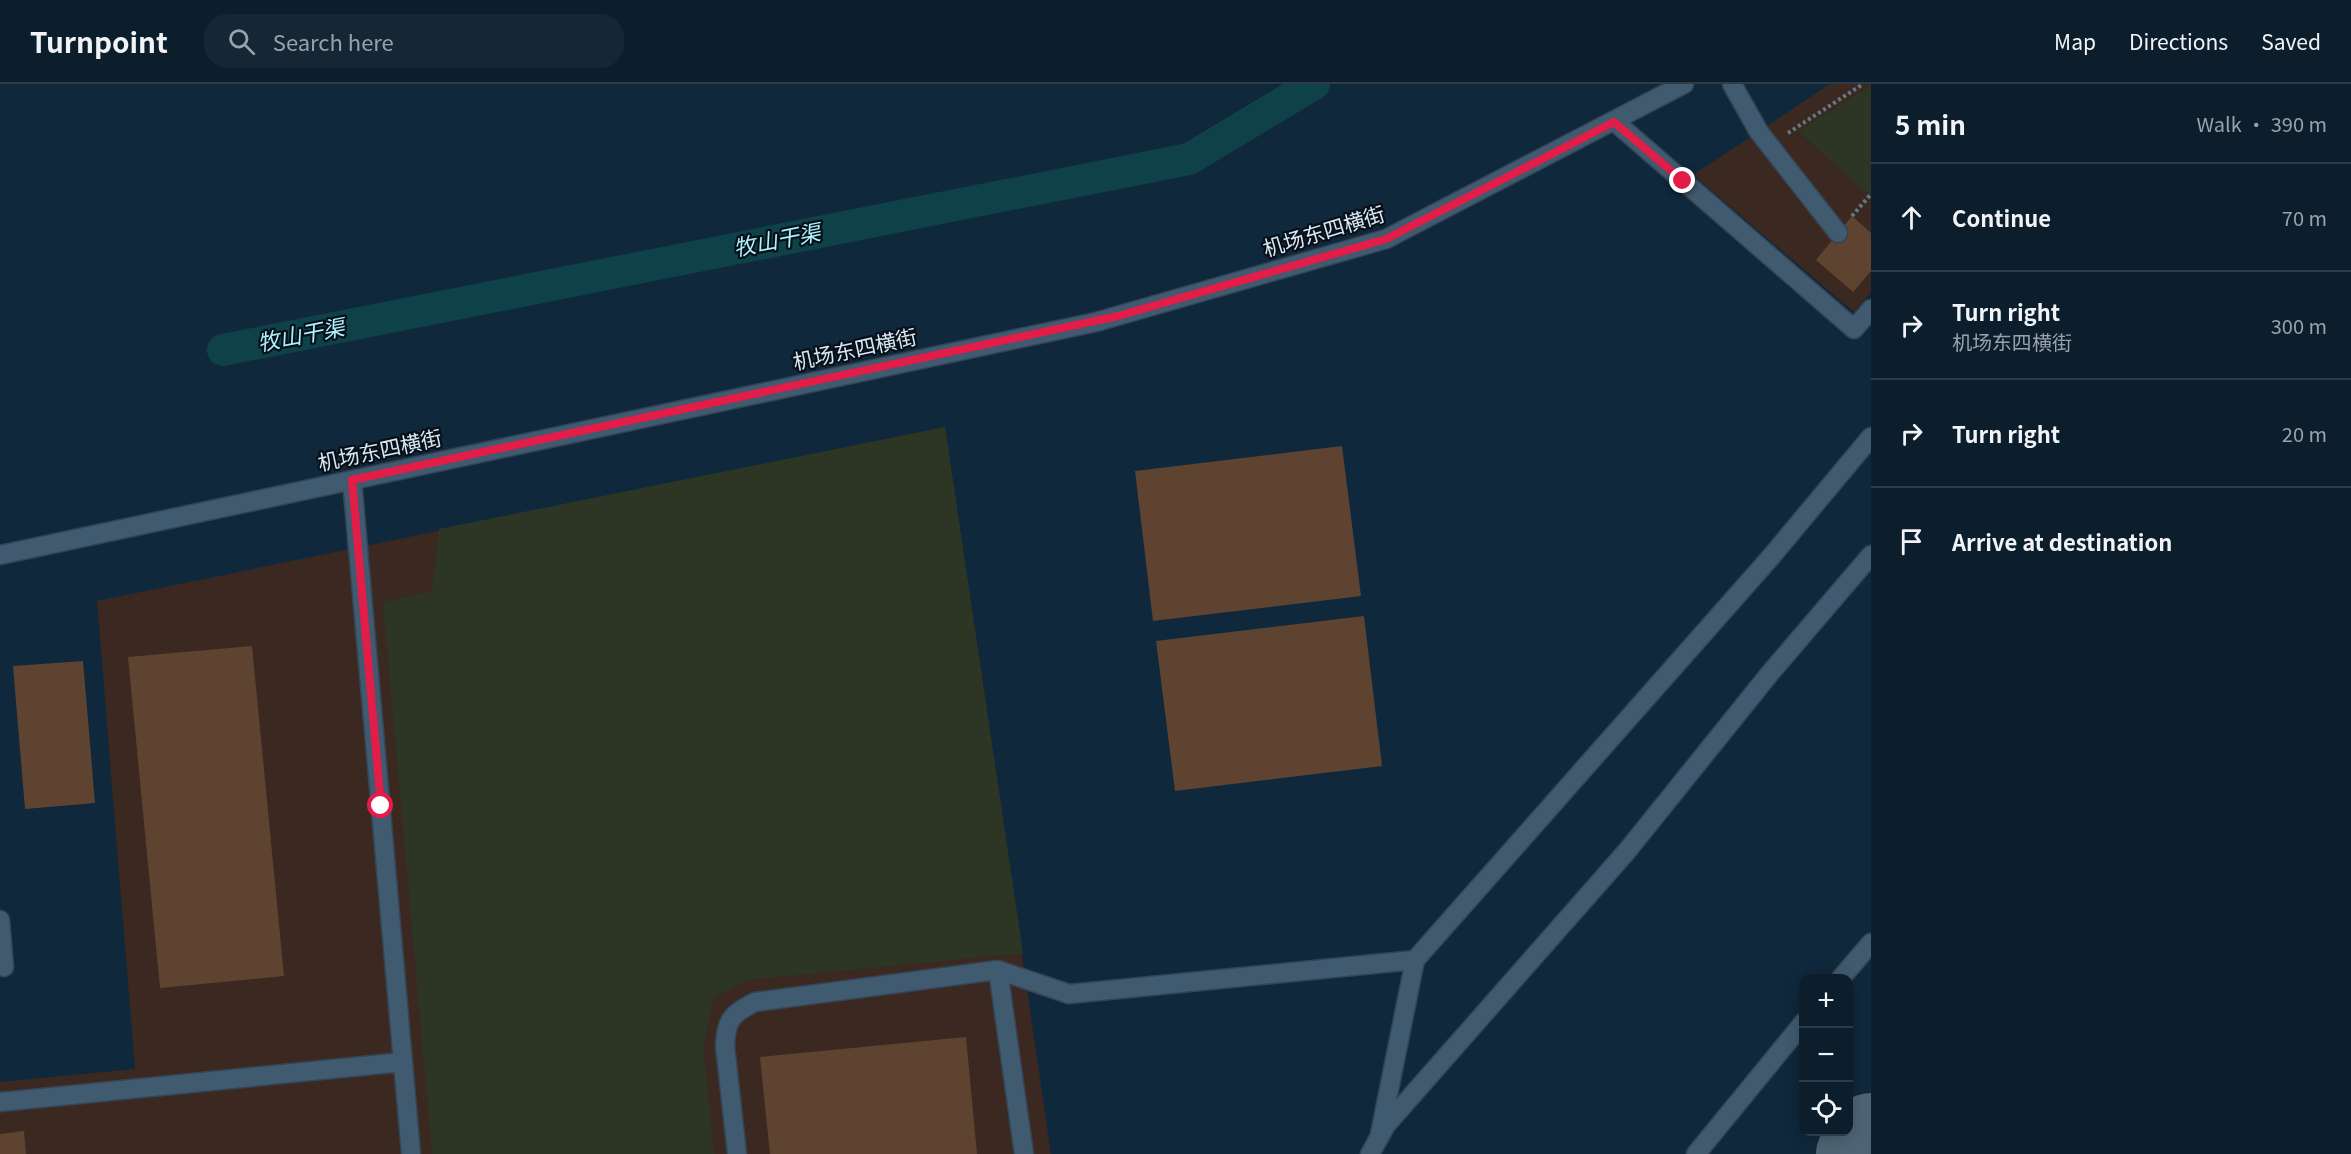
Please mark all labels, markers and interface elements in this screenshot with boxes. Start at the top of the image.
search box [204,14,624,68]
text: Turnpoint [30,21,168,61]
icon: search [225,25,258,58]
text: Search here [273,25,394,57]
text: Map [2054,26,2096,56]
text: Directions [2129,26,2228,56]
text: Saved [2261,26,2321,56]
text: 5 min [1895,105,1966,142]
text: Walk · 390 m [2197,109,2327,138]
route end [1669,167,1695,193]
street label: 机场东四横街 [1259,197,1388,263]
icon: ahead [1895,201,1928,234]
text: Continue [1952,201,2051,233]
text: 70 m [2282,203,2327,232]
water label: 牧山干渠 [730,213,826,262]
text: Turn right [1952,295,2060,327]
water label: 牧山干渠 [254,308,350,357]
icon: right [1895,309,1928,342]
text: 300 m [2271,311,2327,340]
street label: 机场东四横街 [790,320,919,376]
text: 机场东四横街 [1952,327,2072,356]
icon: right [1895,417,1928,450]
text: Turn right [1952,417,2060,449]
text: 20 m [2282,419,2327,448]
street label: 机场东四横街 [315,421,444,477]
icon: arrive [1895,525,1928,558]
text: Arrive at destination [1952,525,2172,557]
route start [367,792,393,818]
map controls [1799,974,1853,1136]
button: + [1799,974,1853,1028]
button: − [1799,1028,1853,1082]
button: locate [1799,1082,1853,1136]

